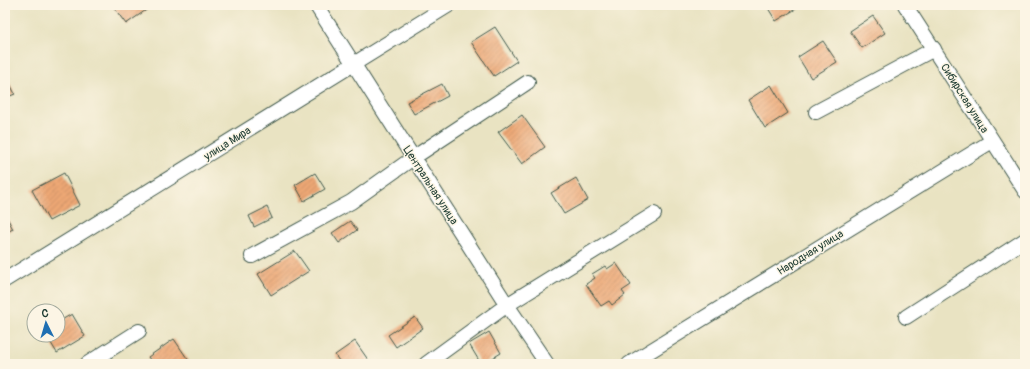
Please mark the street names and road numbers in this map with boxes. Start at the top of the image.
street label: Сибирская улица [938,61,991,135]
street label: улица Мира [201,124,253,163]
street label: Центральная улица [400,144,461,227]
street label: Народная улица [775,227,846,278]

